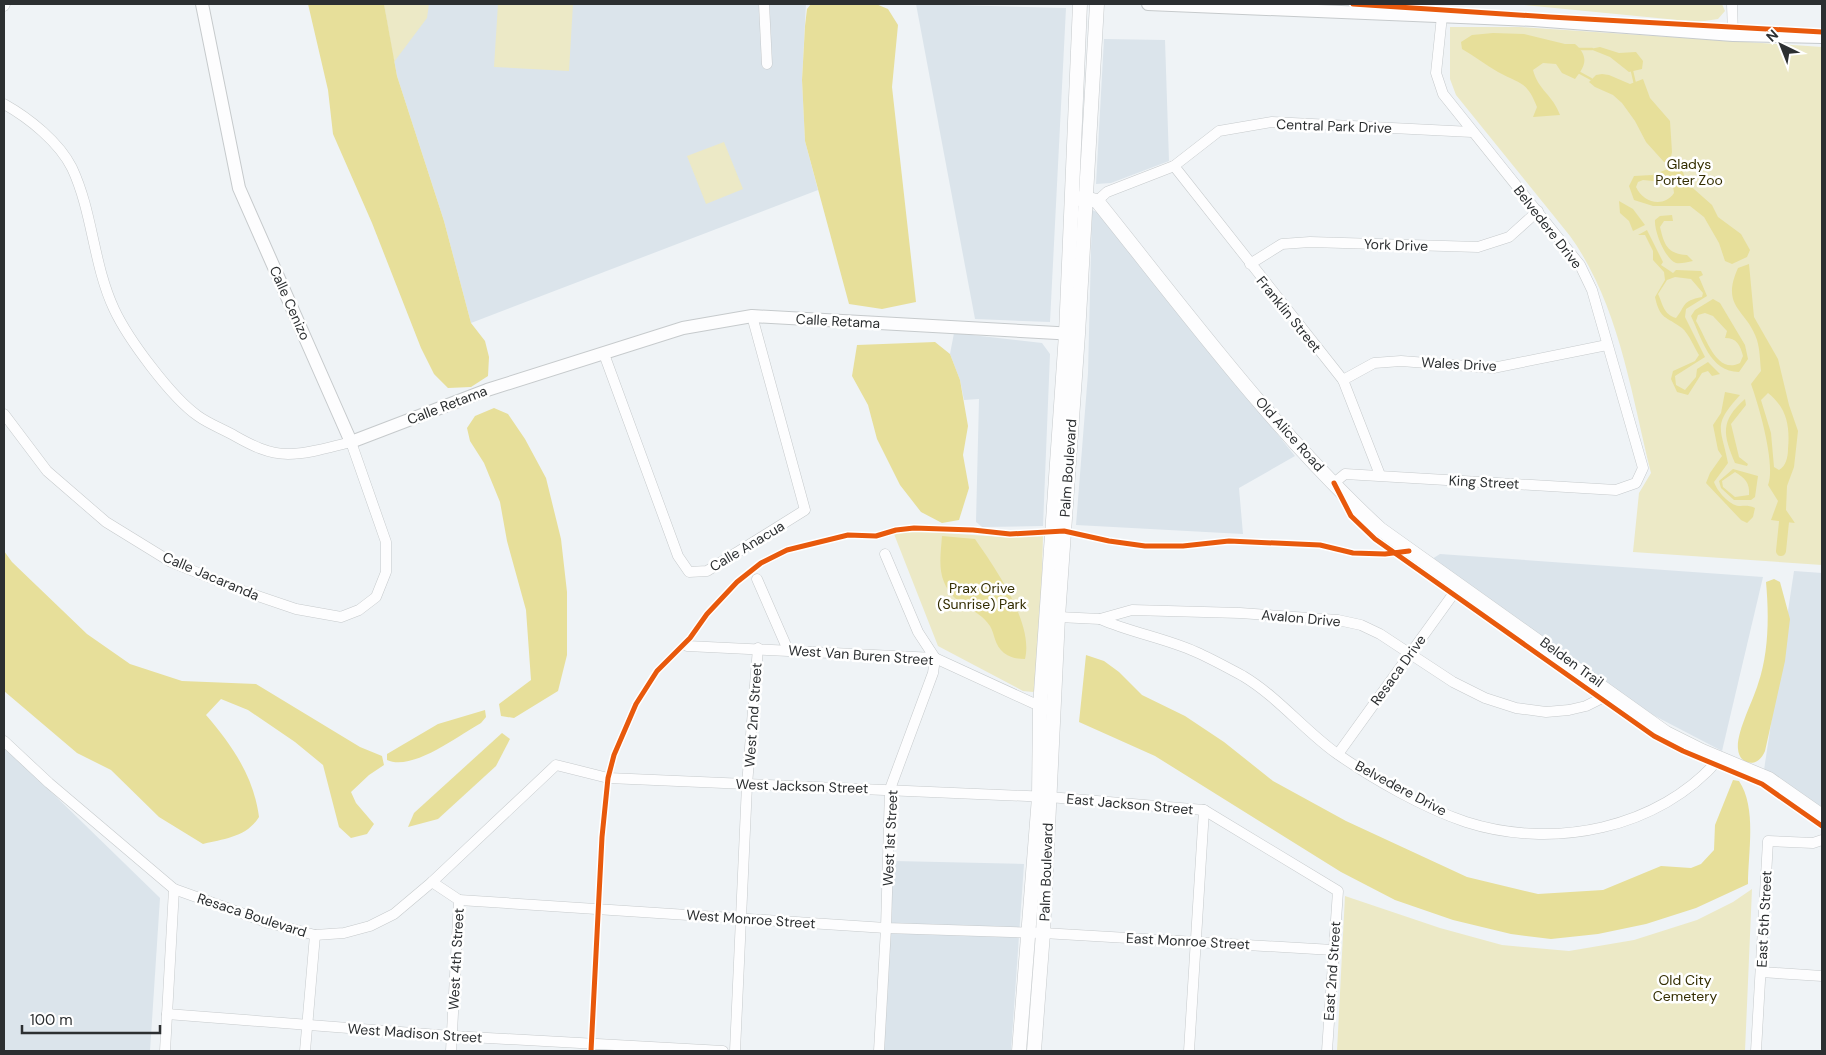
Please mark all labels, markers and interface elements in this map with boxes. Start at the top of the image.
north arrow [1756,20,1806,70]
text: N [1762,25,1782,46]
street label: Central Park Drive [1276,115,1392,137]
park label: Gladys Porter Zoo [1655,155,1723,189]
street label: Belvedere Drive [1510,182,1586,272]
street label: York Drive [1364,235,1428,255]
street label: Calle Cenizo [266,263,314,343]
street label: Franklin Street [1253,272,1325,356]
street label: Calle Retama [795,310,881,332]
street label: Wales Drive [1421,353,1497,375]
street label: Calle Retama [404,381,490,429]
street label: Old Alice Road [1252,393,1328,475]
street label: Palm Boulevard [1056,418,1080,518]
street label: King Street [1448,471,1520,493]
street label: Calle Anacua [706,517,788,575]
street label: Calle Jacaranda [160,548,262,604]
park label: Prax Orive (Sunrise) Park [937,579,1027,613]
street label: Avalon Drive [1261,606,1341,630]
street label: Resaca Drive [1366,631,1430,709]
street label: Belden Trail [1537,633,1607,691]
street label: West Van Buren Street [788,641,934,669]
street label: West 2nd Street [740,662,766,768]
street label: Belvedere Drive [1352,756,1450,820]
street label: West Jackson Street [735,775,869,797]
street label: West 1st Street [878,789,902,887]
street label: East Jackson Street [1066,789,1194,819]
street label: Palm Boulevard [1035,822,1057,922]
street label: East 5th Street [1752,870,1776,968]
street label: Resaca Boulevard [195,889,309,941]
street label: West Monroe Street [686,906,816,932]
street label: West 4th Street [444,908,468,1010]
street label: East 2nd Street [1320,921,1344,1021]
street label: East Monroe Street [1126,929,1250,953]
park label: Old City Cemetery [1653,971,1717,1005]
scale bar [22,1002,160,1034]
text: 100 m [30,1010,73,1030]
street label: West Madison Street [347,1019,483,1047]

